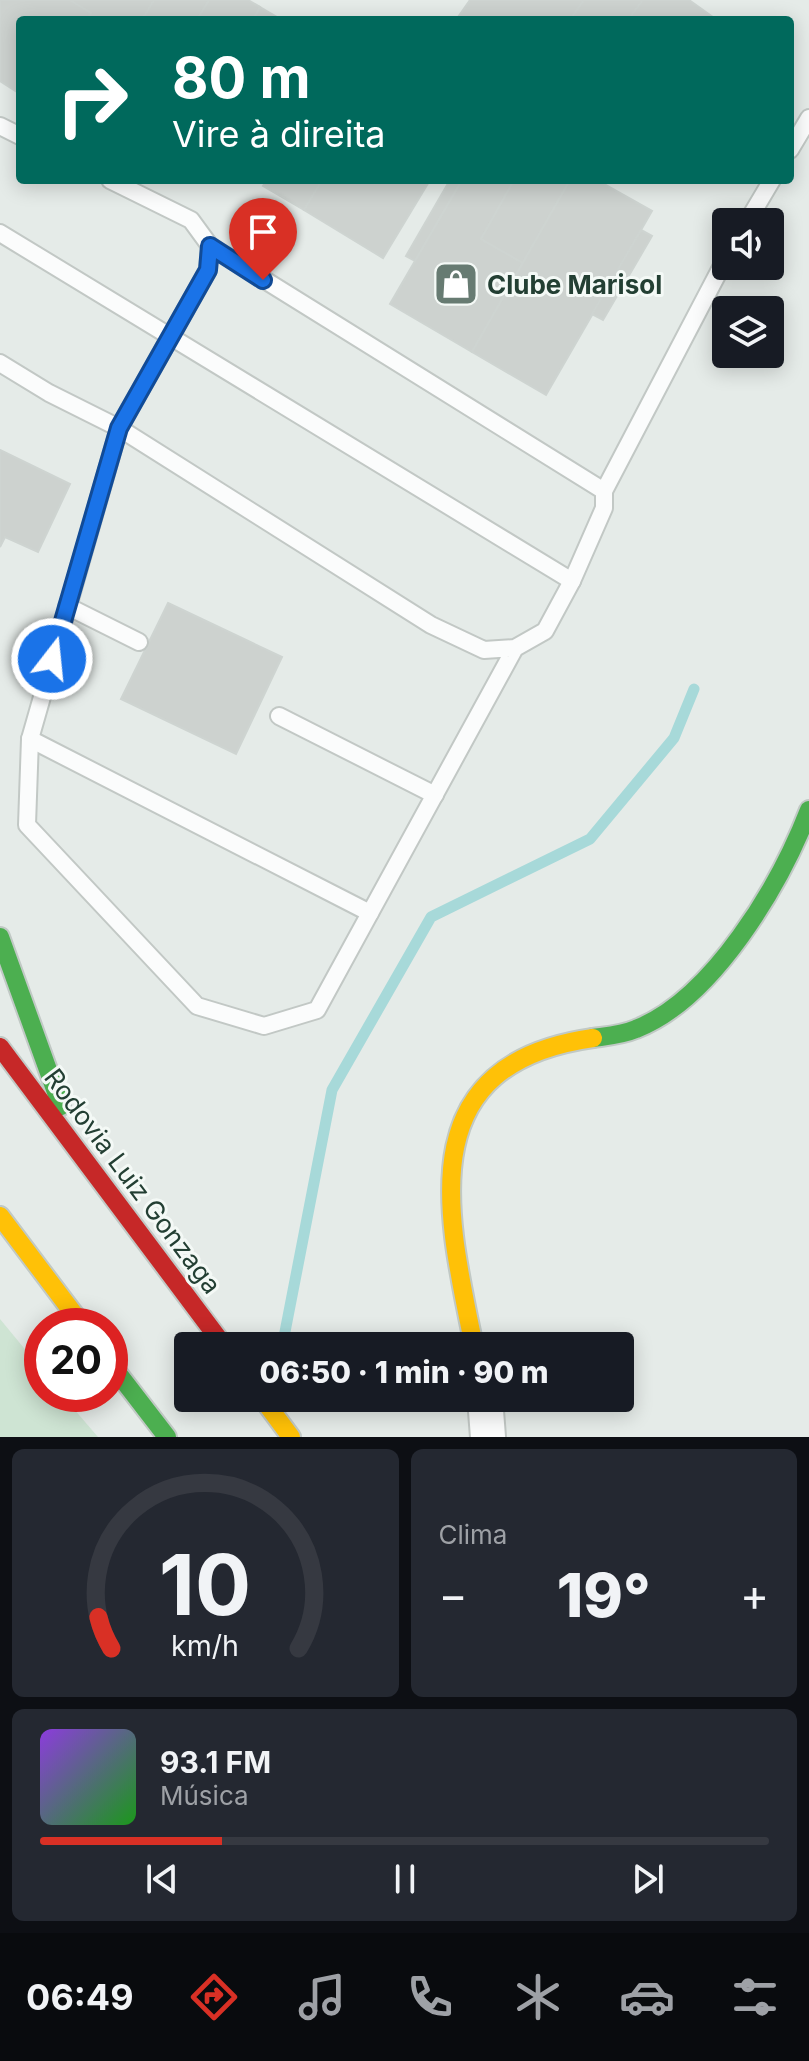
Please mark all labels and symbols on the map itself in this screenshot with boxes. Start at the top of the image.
pin [229,198,297,280]
shop icon: Clube Marisol [432,260,480,308]
place label: Clube Marisol [487,269,662,300]
position arrow [10,617,94,701]
street label: Rodovia Luiz Gonzaga [38,1062,228,1300]
speed limit sign: 20 [24,1308,128,1412]

